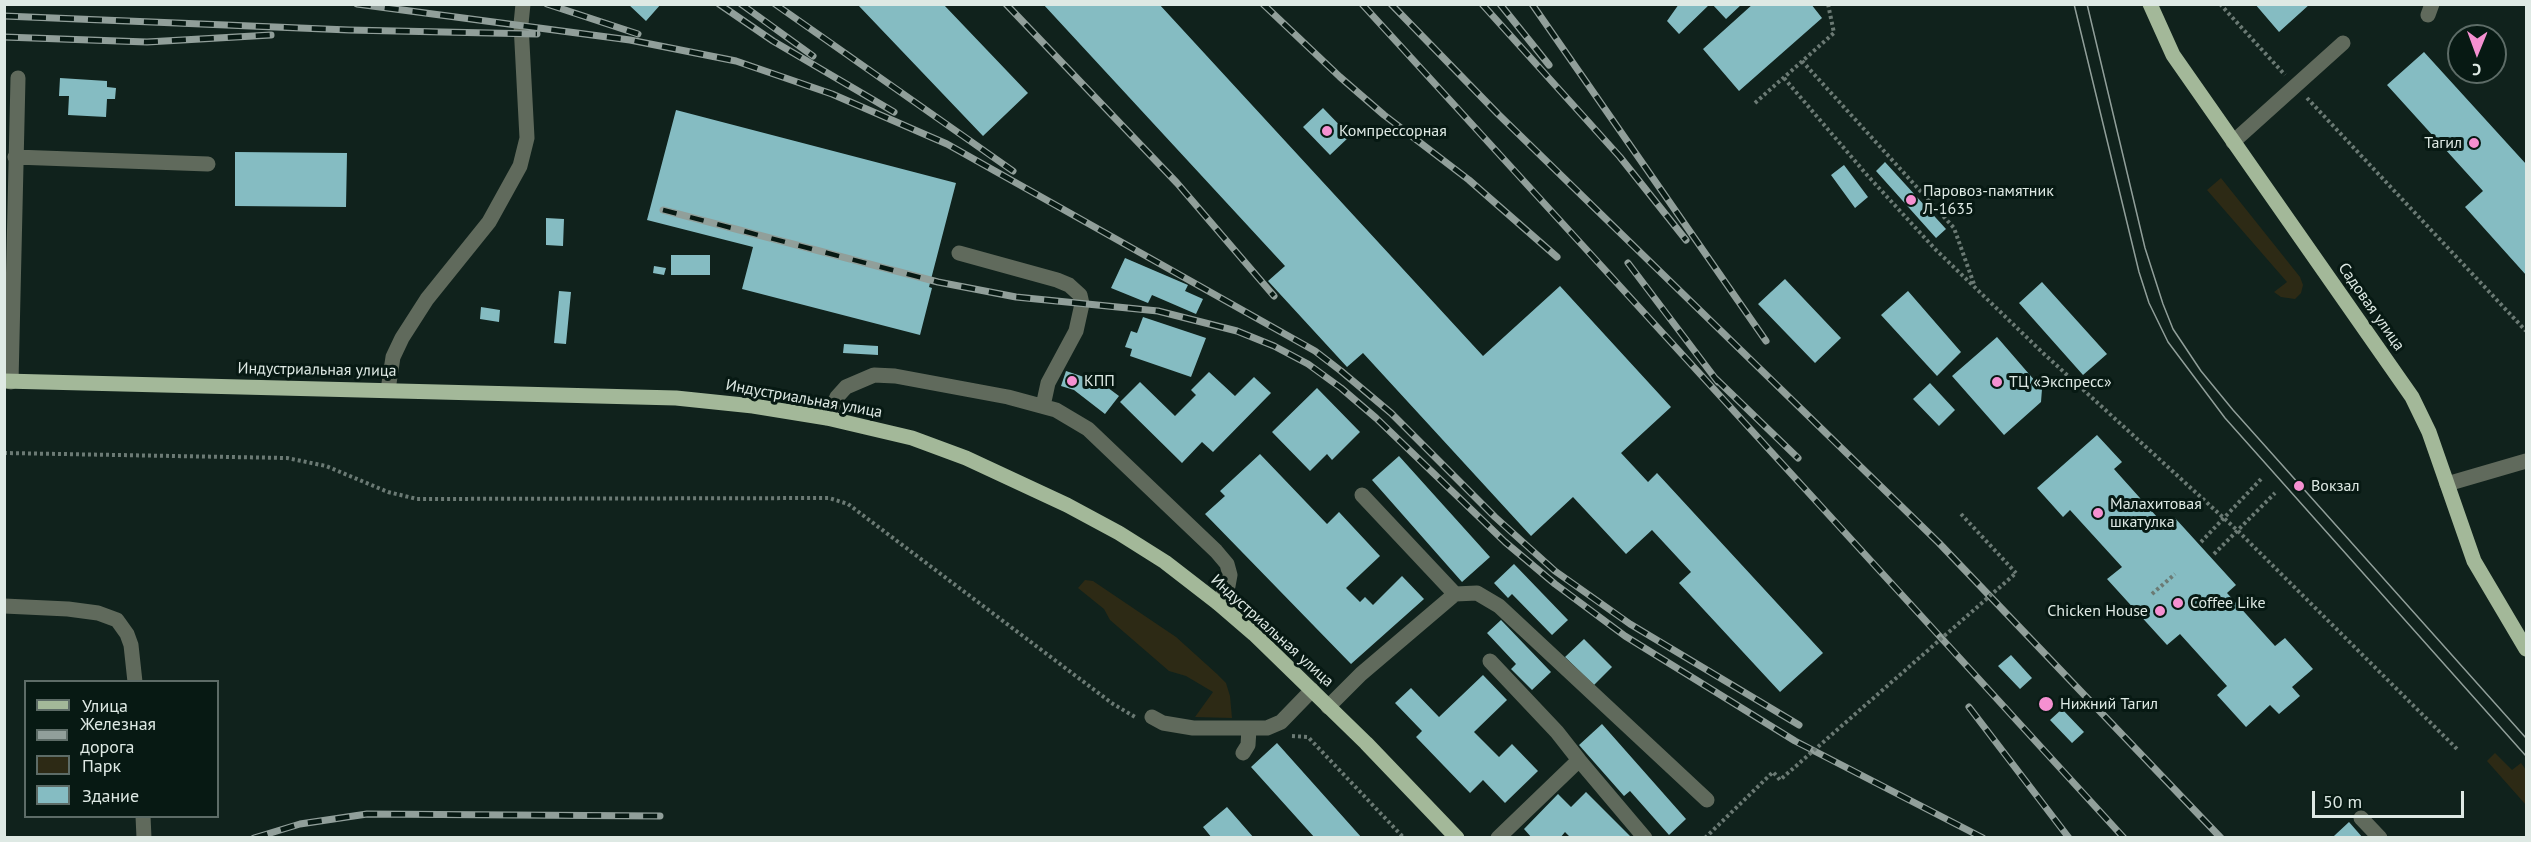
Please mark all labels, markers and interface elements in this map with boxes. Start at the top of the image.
north arrow [2447,24,2507,84]
text: С [2472,60,2481,80]
place label: Компрессорная [1339,121,1447,141]
marker: Компрессорная [1320,124,1334,138]
place label: Тагил [2424,133,2462,153]
marker: Тагил [2467,136,2481,150]
place label: Паровоз-памятник Л-1635 [1923,181,2054,219]
marker: Паровоз-памятник Л-1635 [1904,193,1918,207]
street label: Садовая улица [2334,259,2408,355]
street label: Индустриальная улица [237,359,397,381]
place label: КПП [1084,371,1115,391]
place label: ТЦ «Экспресс» [2009,372,2112,392]
marker: КПП [1065,374,1079,388]
marker: ТЦ «Экспресс» [1990,375,2004,389]
street label: Индустриальная улица [724,376,884,422]
place label: Вокзал [2311,476,2360,496]
marker: Вокзал [2292,479,2306,493]
place label: Малахитовая шкатулка [2110,494,2202,532]
marker: Малахитовая шкатулка [2091,506,2105,520]
street label: Индустриальная улица [1207,571,1337,691]
place label: Coffee Like [2190,593,2266,613]
marker: Coffee Like [2171,596,2185,610]
place label: Chicken House [2047,601,2148,621]
marker: Chicken House [2153,604,2167,618]
legend [24,680,219,818]
text: Улица [82,694,128,717]
place label: Нижний Тагил [2060,694,2158,714]
marker: Нижний Тагил [2037,695,2055,713]
text: Железная дорога [80,712,156,758]
text: Парк [82,754,121,777]
scale bar [2315,779,2466,817]
text: Здание [82,784,139,807]
text: 50 m [2323,790,2362,813]

